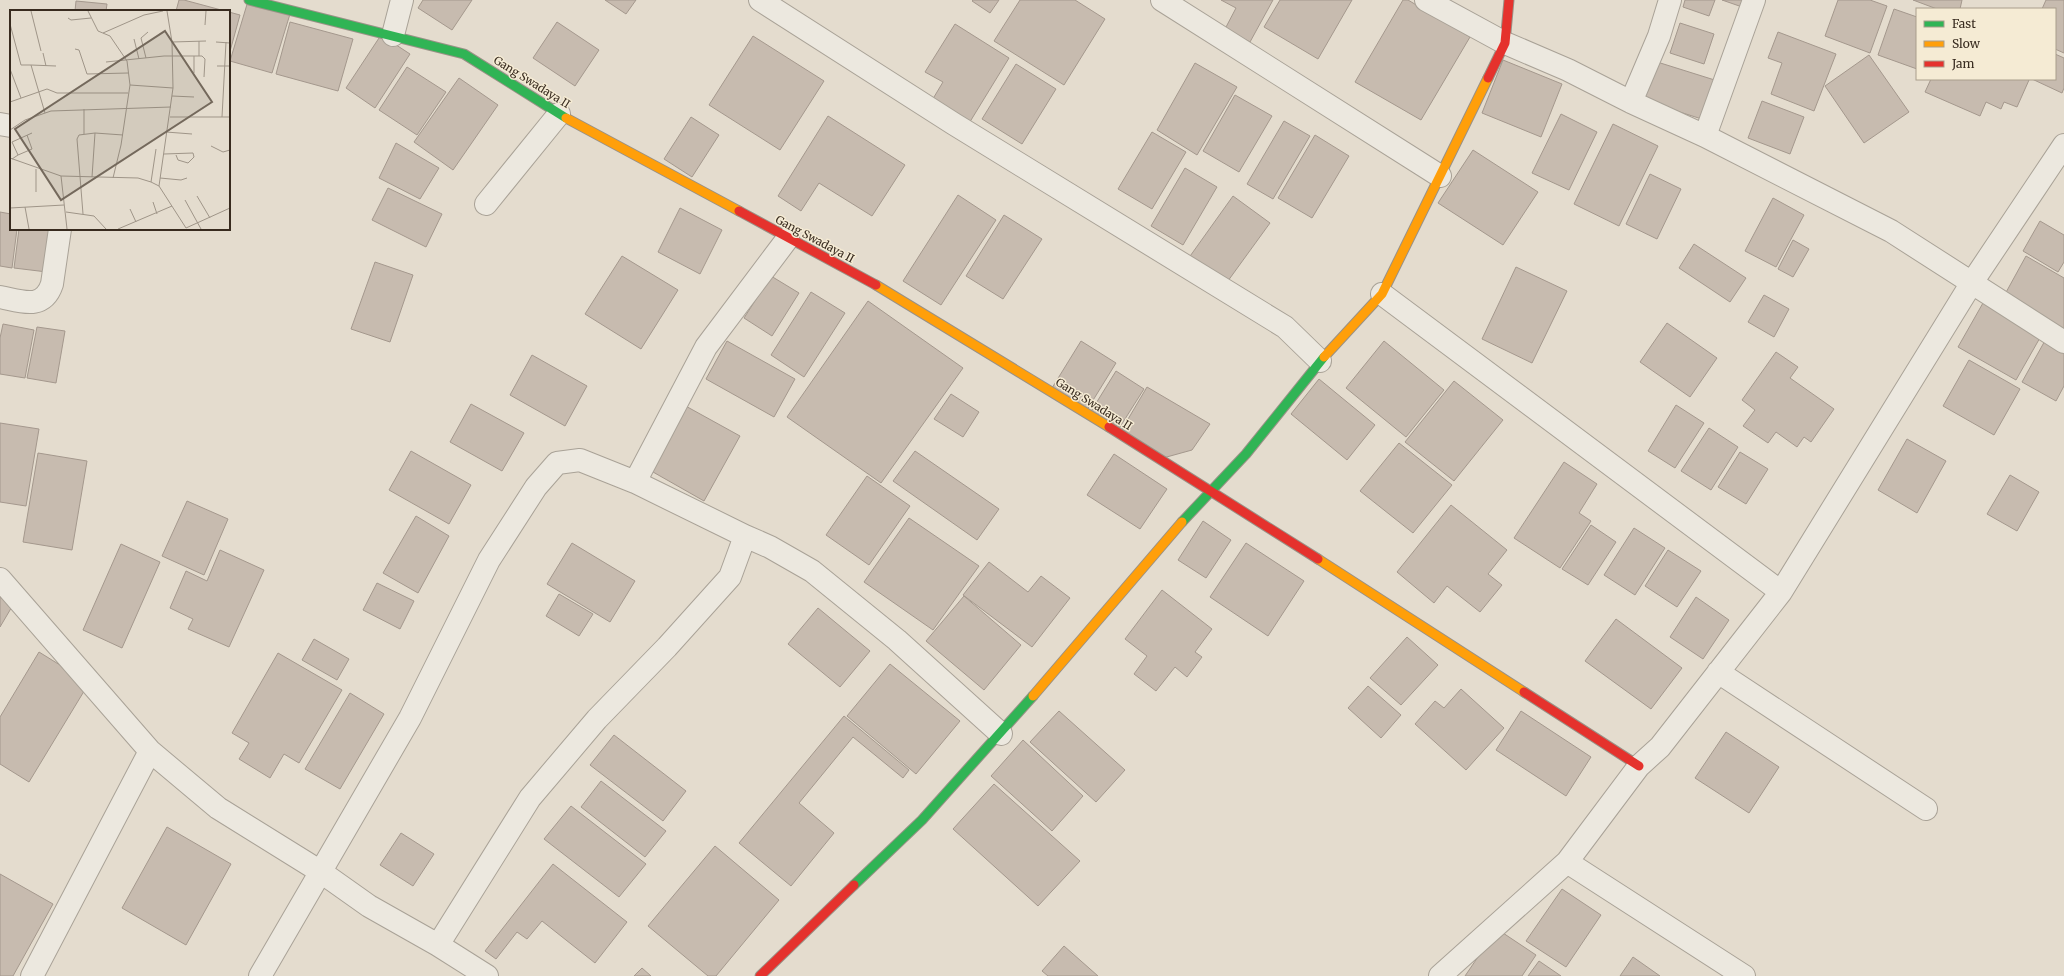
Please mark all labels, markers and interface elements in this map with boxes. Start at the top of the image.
legend [1916,8,2056,80]
inset map [10,10,230,230]
text: Fast [1952,16,1976,31]
text: Slow [1952,36,1981,51]
street label: Gang Swadaya II [491,53,573,111]
text: Jam [1951,56,1975,71]
street label: Gang Swadaya II [773,212,857,266]
street label: Gang Swadaya II [1053,375,1135,433]

